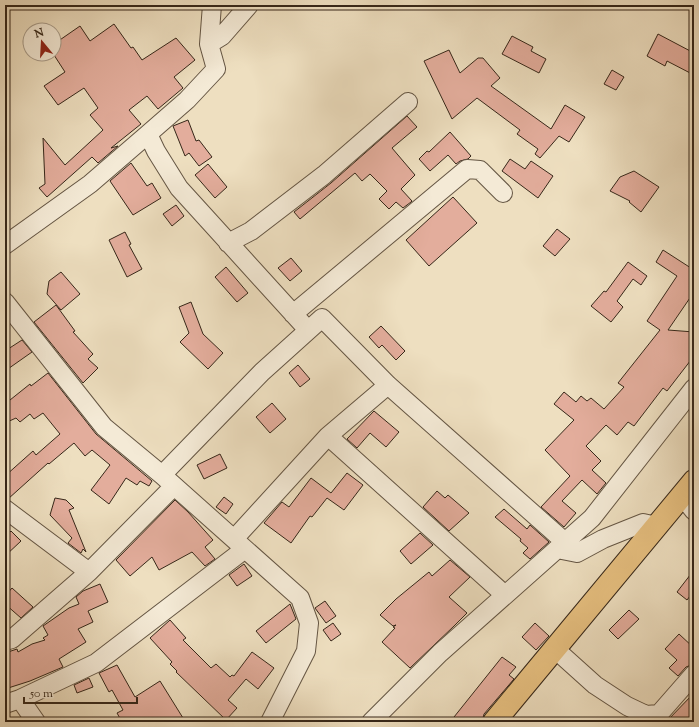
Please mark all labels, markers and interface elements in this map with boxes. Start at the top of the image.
north arrow [22,22,62,62]
text: N [32,24,46,43]
scale bar [24,679,137,705]
text: 50 m [29,685,53,703]

